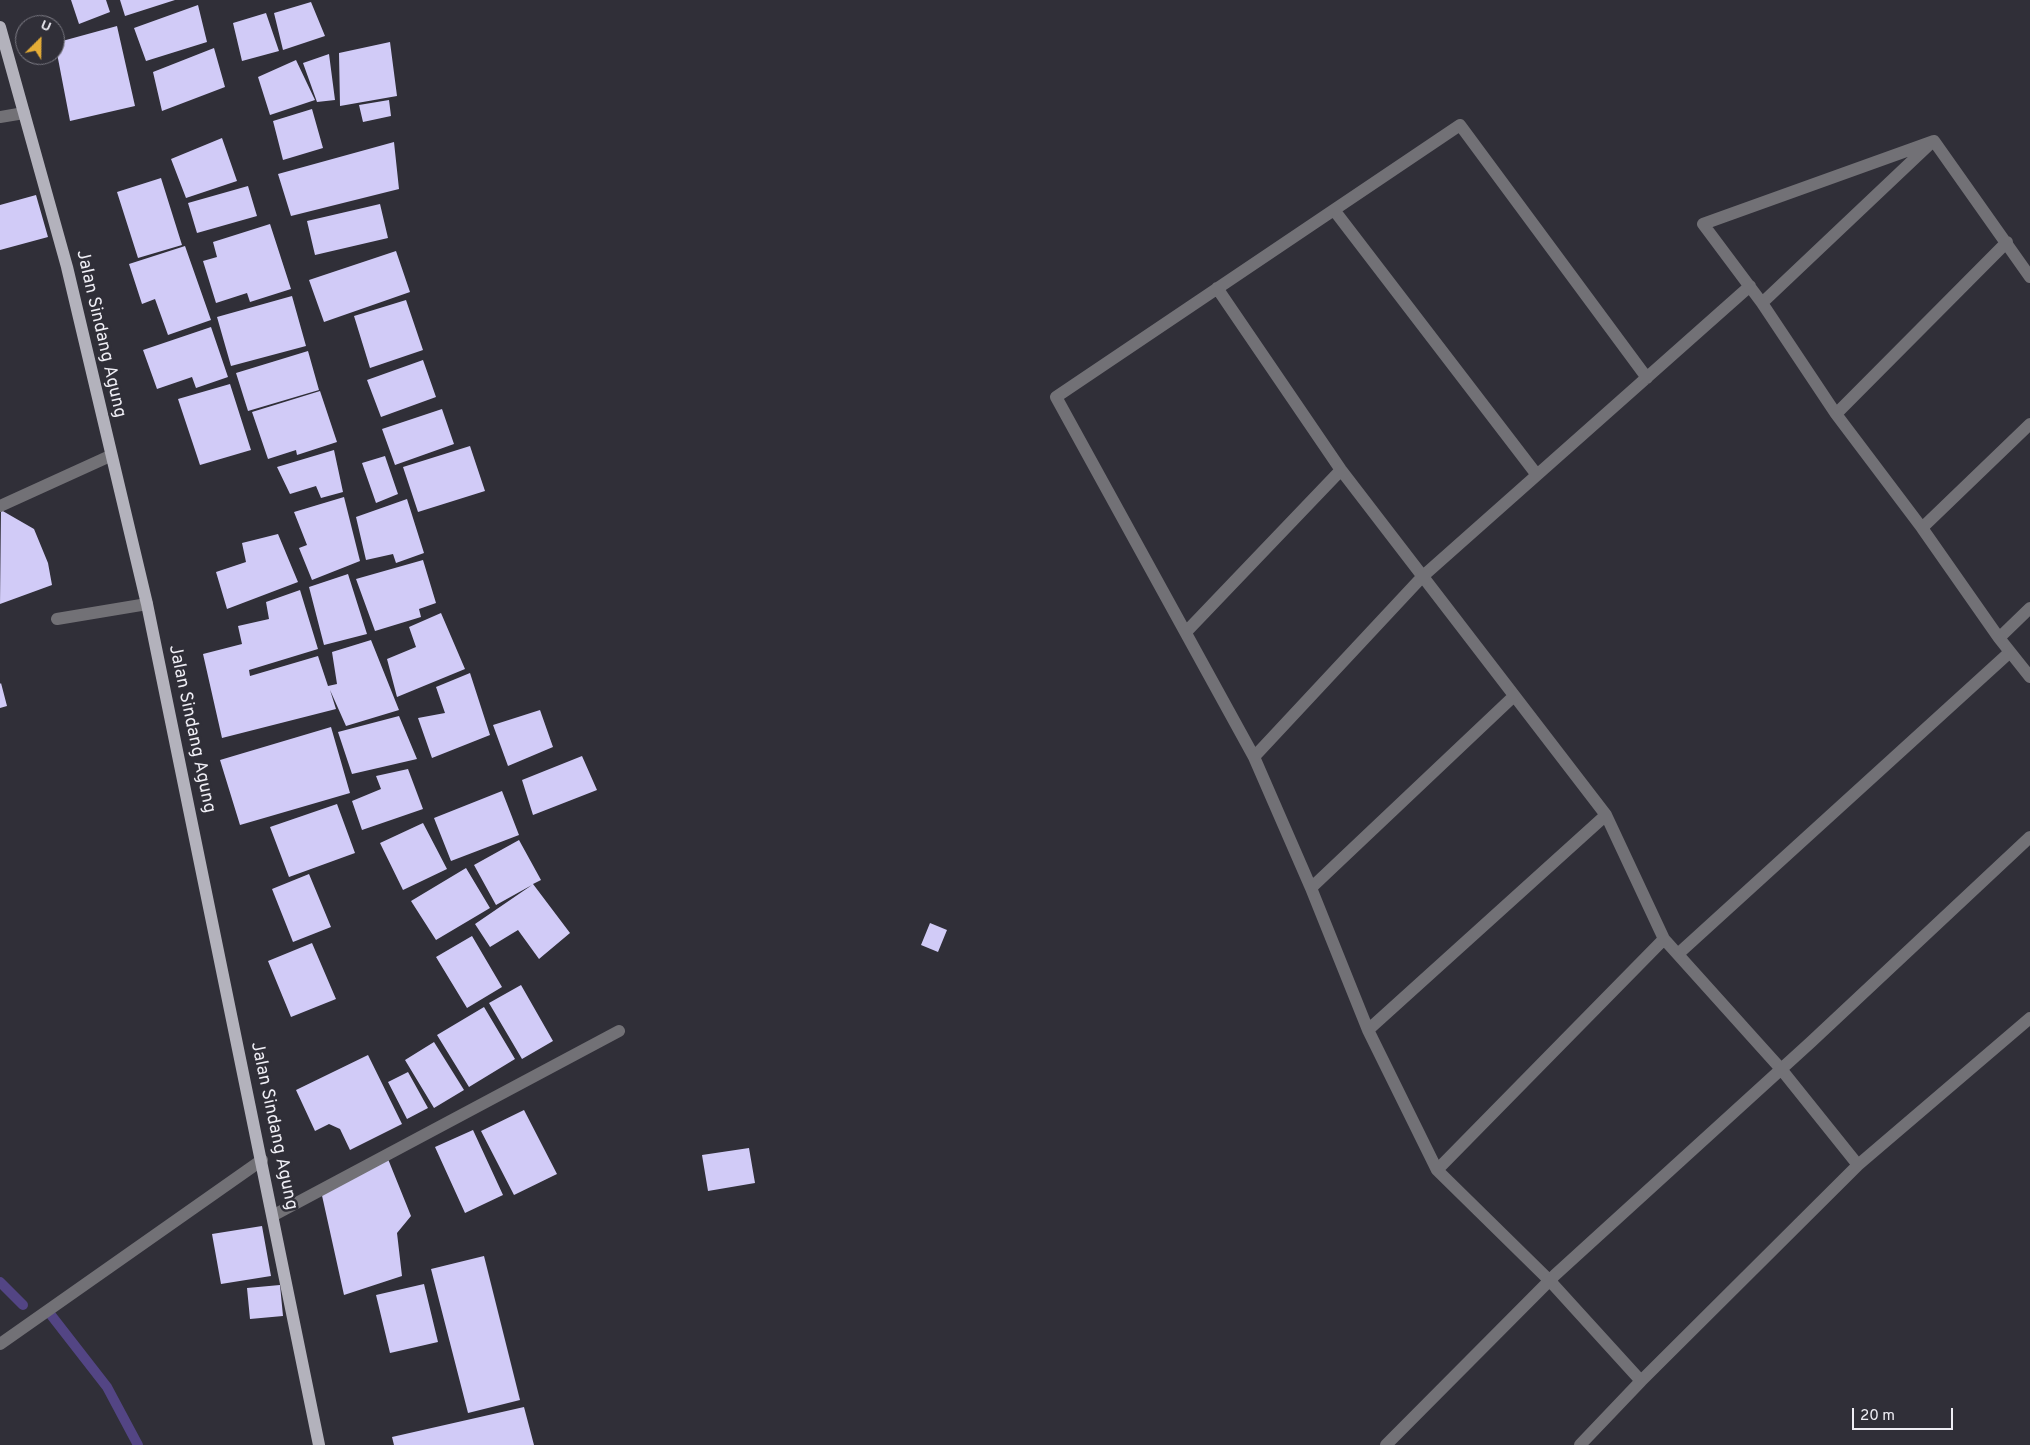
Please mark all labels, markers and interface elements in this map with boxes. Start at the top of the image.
north arrow [15,15,65,65]
text: U [38,17,54,36]
street label: Jalan Sindang Agung [70,248,130,420]
street label: Jalan Sindang Agung [163,643,219,815]
street label: Jalan Sindang Agung [245,1040,301,1212]
scale bar [1855,1398,1956,1430]
text: 20 m [1860,1407,1895,1426]

